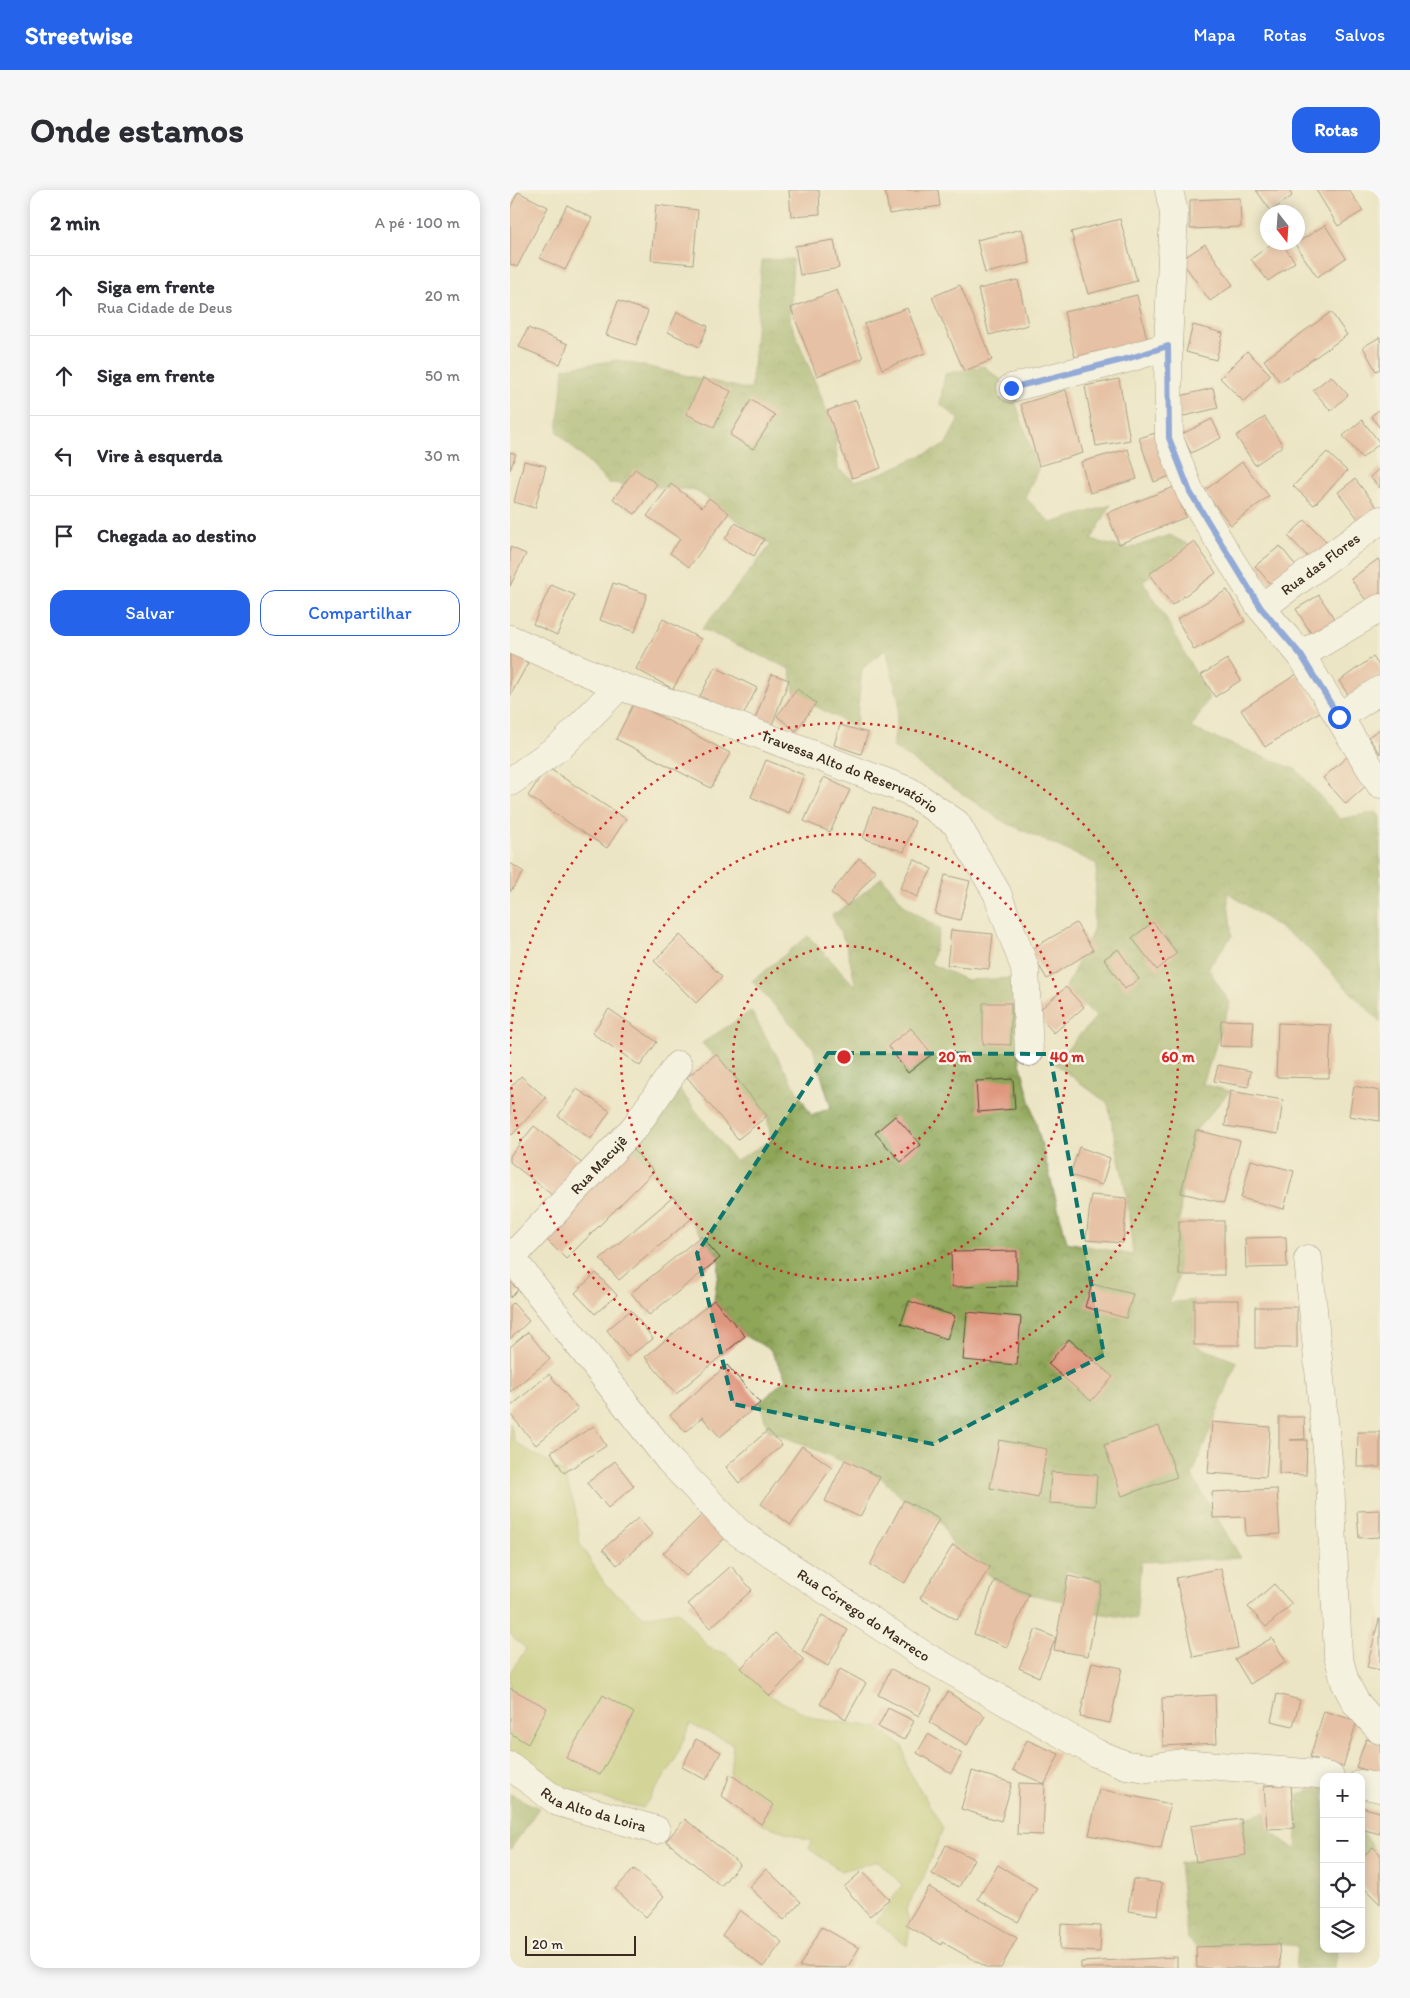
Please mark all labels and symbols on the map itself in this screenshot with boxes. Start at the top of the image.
north arrow [1260,205,1305,250]
route end [1000,377,1023,400]
street label: Rua das Flores [1277,529,1364,599]
route start [1328,706,1351,729]
street label: Travessa Alto do Reservatório [758,727,942,817]
centre of rings [835,1048,853,1066]
text: 20 m [938,1048,972,1066]
text: 40 m [1050,1048,1085,1066]
text: 60 m [1161,1048,1195,1066]
street label: Rua Macujê [567,1132,631,1198]
street label: Rua Córrego do Marreco [794,1565,933,1666]
street label: Rua Alto da Loira [537,1783,649,1836]
scale bar [525,1933,636,1956]

